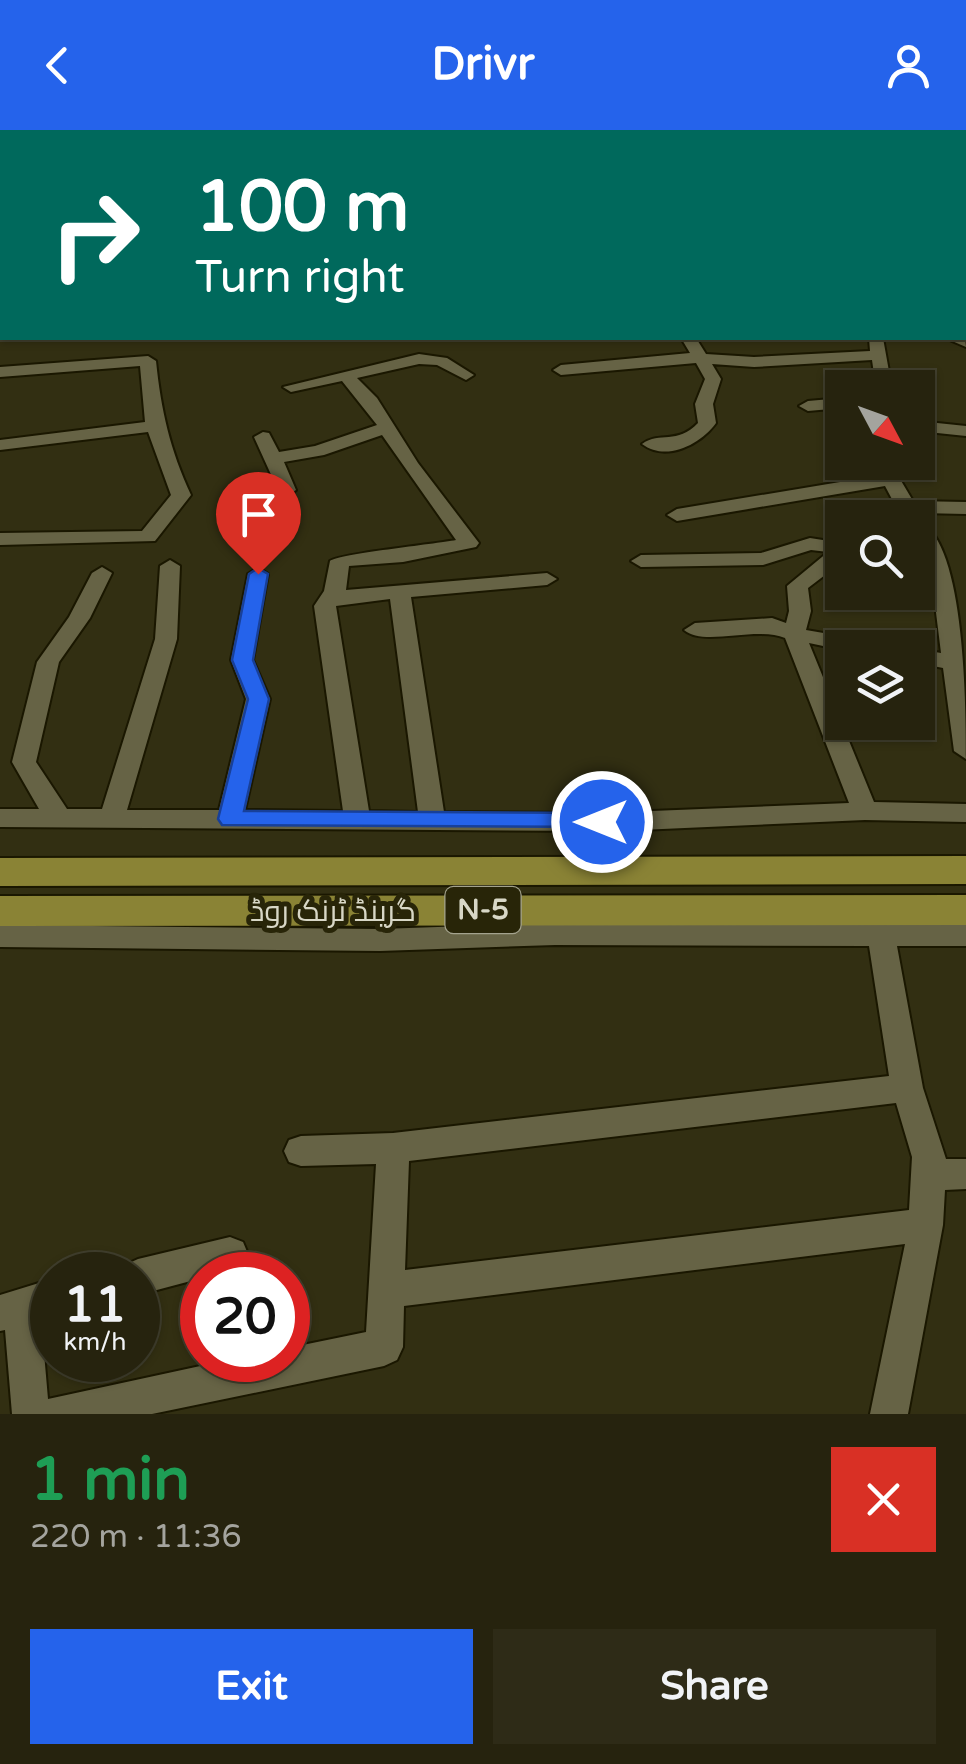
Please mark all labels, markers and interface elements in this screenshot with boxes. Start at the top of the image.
icon: back [30,38,85,93]
text: Drivr [432,38,534,92]
icon: person [881,38,936,93]
text: 100 m [195,166,409,250]
icon: right [30,170,160,300]
text: Turn right [195,251,404,305]
north arrow [825,370,935,480]
map controls [825,370,935,740]
pin [216,472,301,575]
icon: arrive [231,487,286,542]
button: search [825,500,935,610]
button: layers [825,630,935,740]
position arrow [550,770,654,874]
road number: N-5 [446,887,520,933]
street label: گرینڈ ٹرنک روڈ [250,893,416,930]
speed limit sign: 20 [180,1252,310,1382]
text: 11 [64,1275,126,1335]
text: km/h [64,1327,126,1357]
text: 1 min [30,1444,190,1516]
button: close [831,1447,936,1552]
text: 220 m · 11:36 [30,1518,242,1556]
button: Exit [30,1629,473,1744]
button: Share [493,1629,936,1744]

